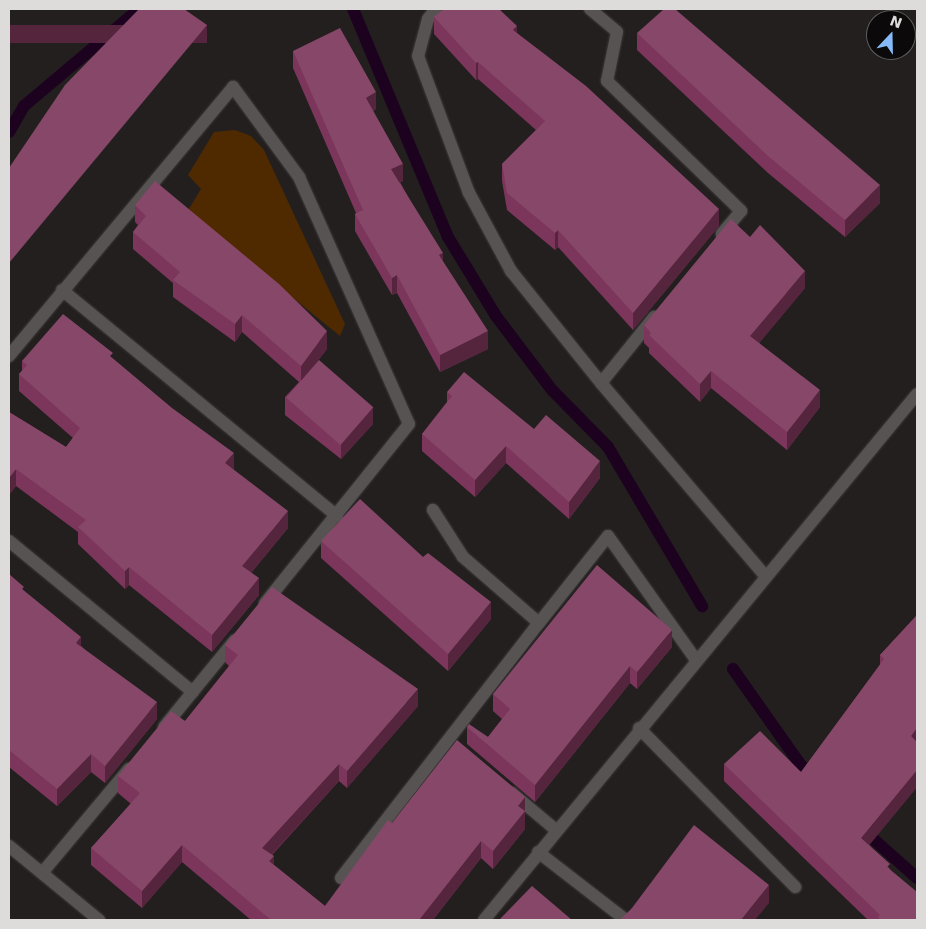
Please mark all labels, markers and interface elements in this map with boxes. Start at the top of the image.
north arrow [866,10,916,60]
text: N [888,12,904,31]

